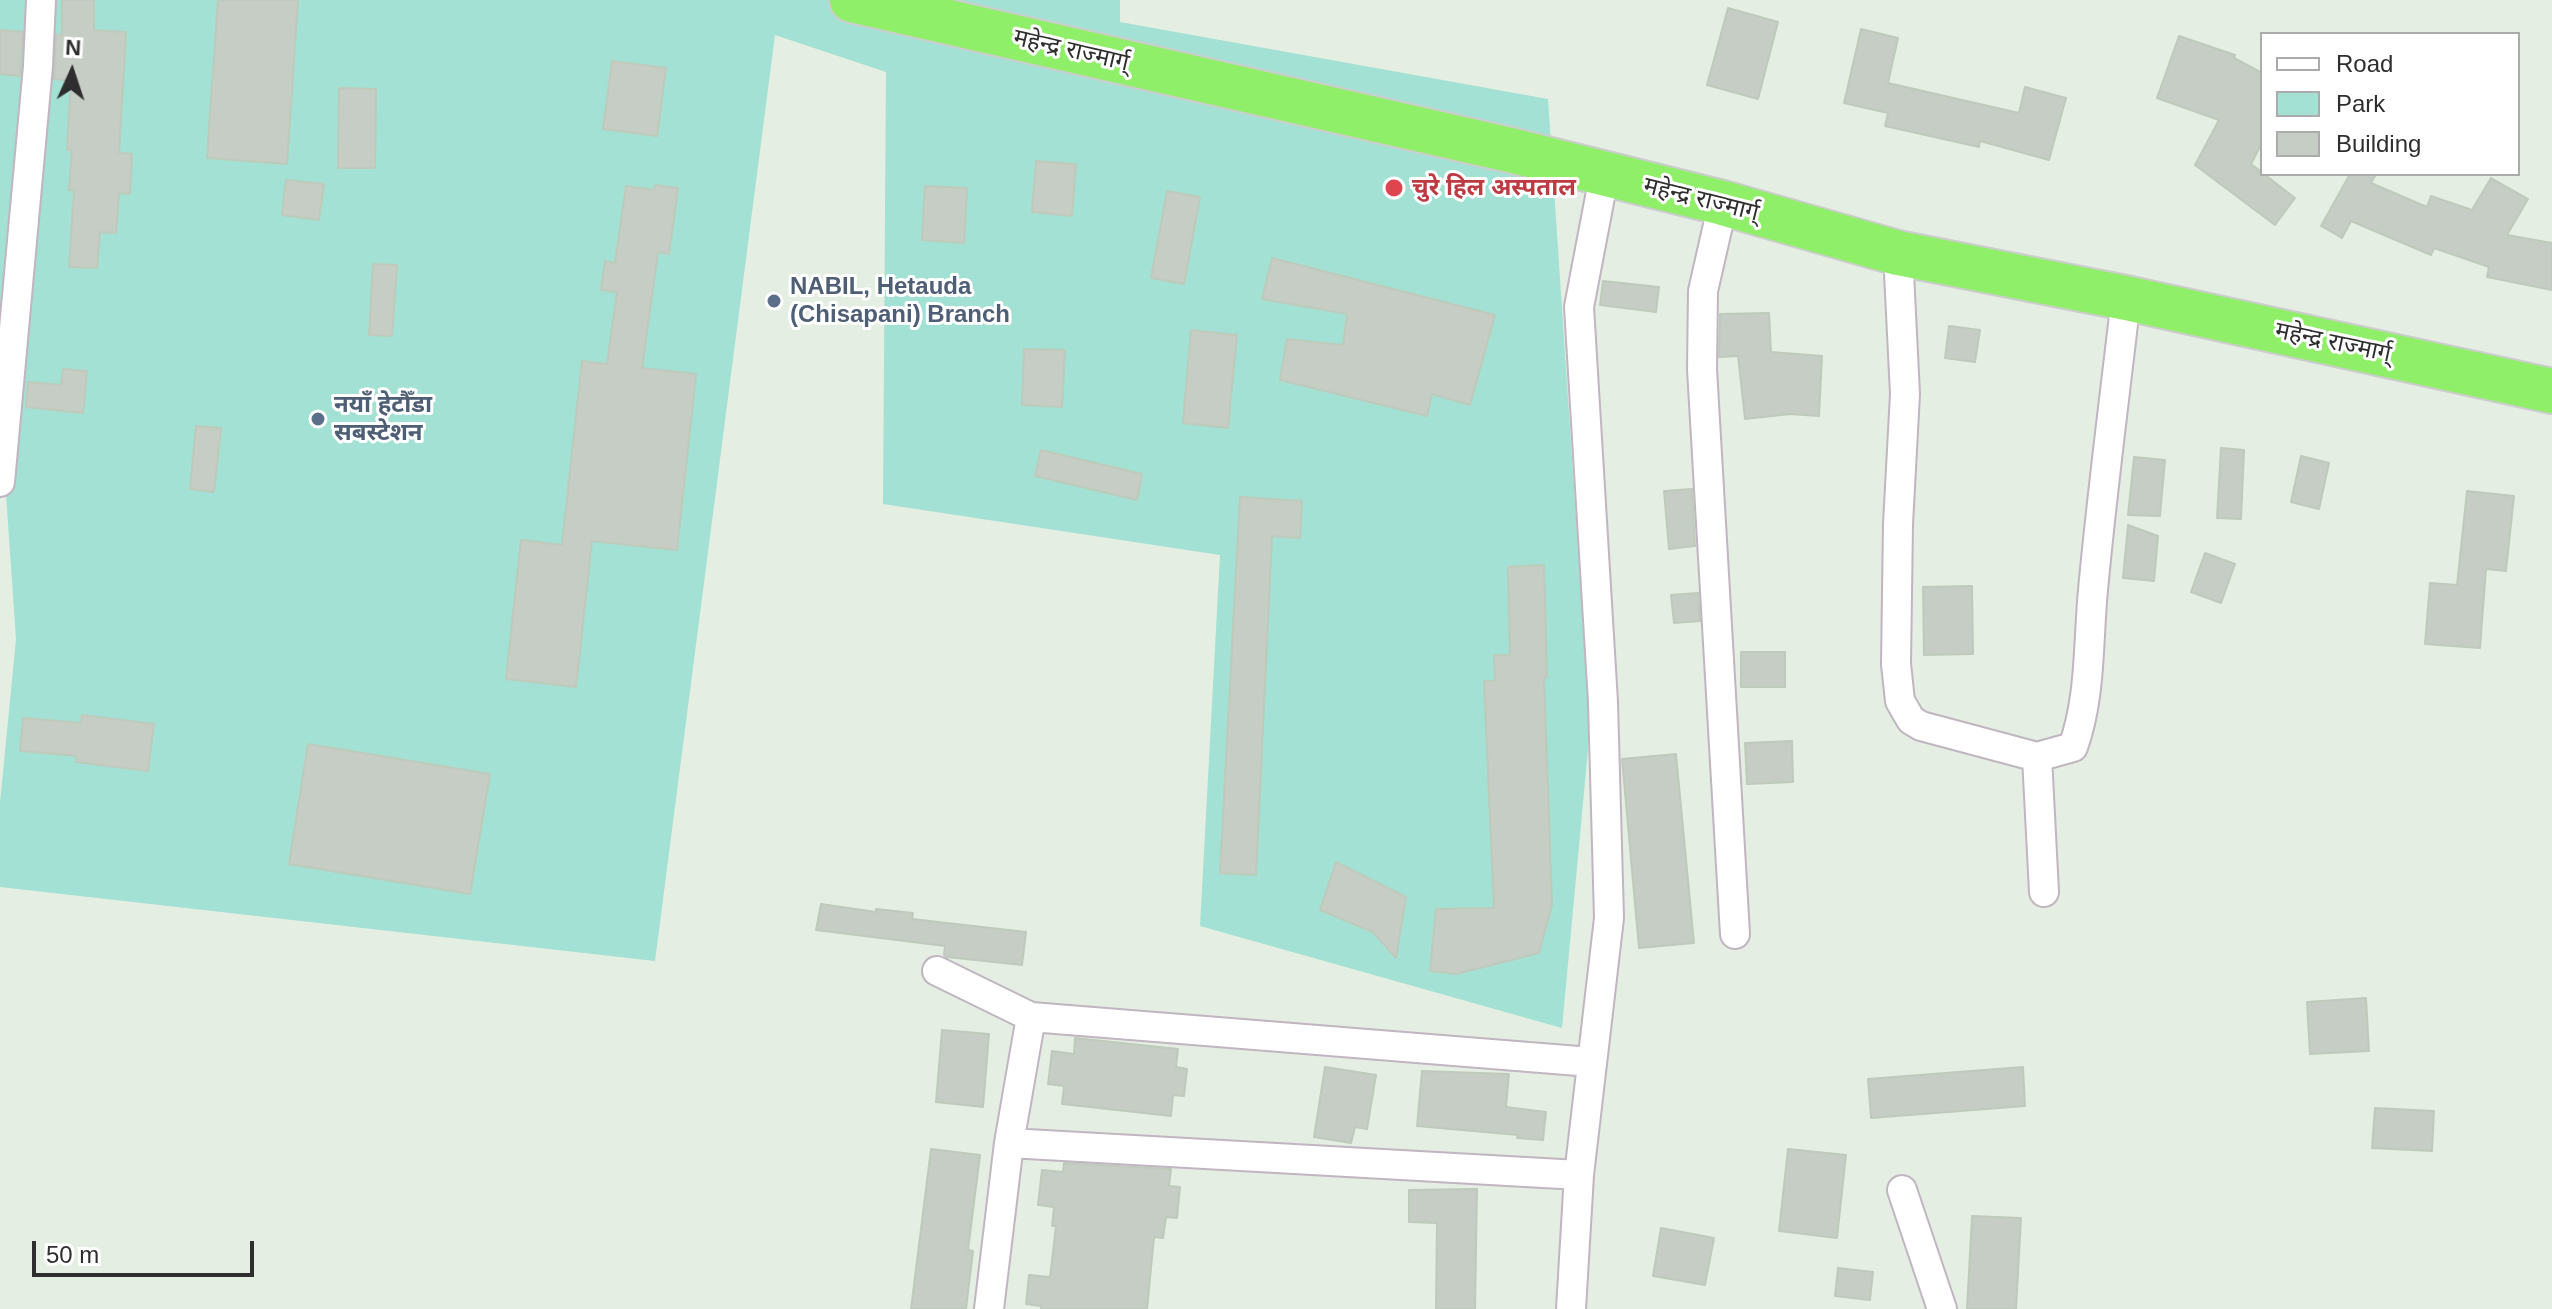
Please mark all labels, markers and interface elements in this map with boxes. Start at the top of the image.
street label: महेन्द्र राज्मार्ग् [1010,24,1132,78]
north arrow [32,32,112,112]
legend [2260,32,2520,176]
text: N [65,35,82,60]
text: Road [2336,50,2393,77]
text: Park [2336,90,2385,117]
text: Building [2336,130,2421,157]
street label: महेन्द्र राज्मार्ग् [1640,172,1762,228]
place label: चुरे हिल अस्पताल [1412,174,1576,202]
marker: चुरे हिल अस्पताल [1383,177,1405,199]
place label: NABIL, Hetauda (Chisapani) Branch [790,273,1010,329]
marker: NABIL, Hetauda (Chisapani) Branch [765,292,783,310]
street label: महेन्द्र राज्मार्ग् [2272,317,2394,369]
place label: नयाँ हेटौँडा सबस्टेशन [334,391,432,447]
marker: नयाँ हेटौँडा सबस्टेशन [309,410,327,428]
scale bar [36,1225,258,1275]
text: 50 m [46,1241,99,1268]

